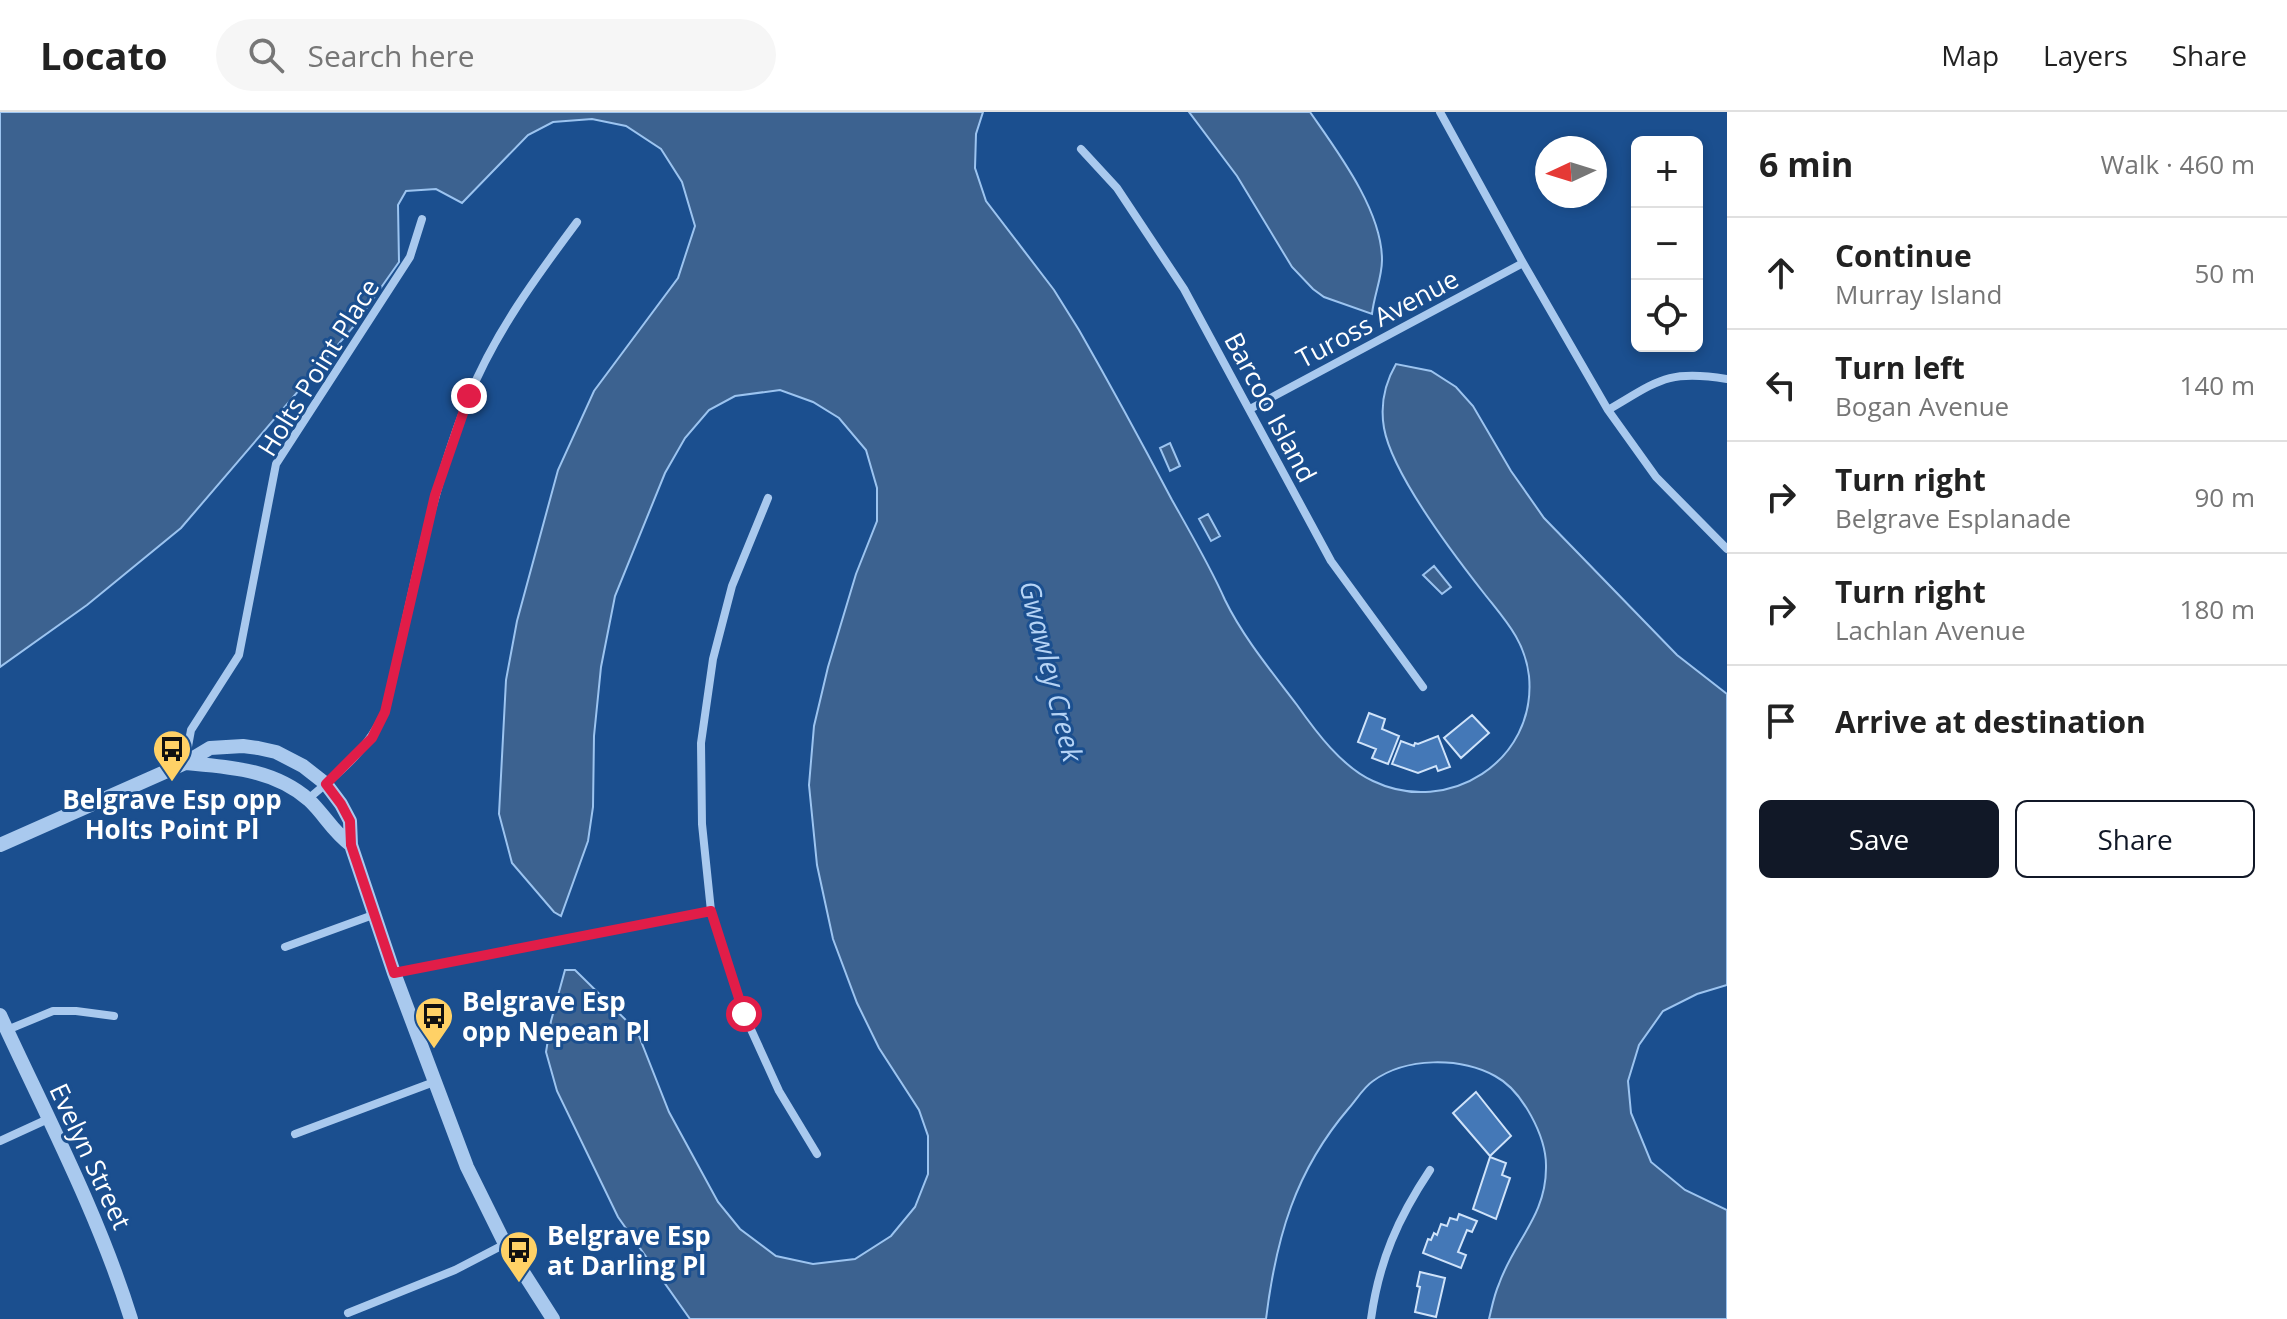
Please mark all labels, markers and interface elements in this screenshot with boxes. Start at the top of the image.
search box [216,19,776,91]
text: Locato [40,29,168,81]
icon: search [244,33,288,77]
text: Search here [308,35,475,76]
text: Map [1941,36,1999,74]
text: Layers [2043,36,2128,74]
text: Share [2172,36,2247,74]
north arrow [1535,136,1607,208]
map controls [1631,136,1703,352]
button: + [1631,136,1703,208]
text: 6 min [1759,141,1853,187]
text: Walk · 460 m [2101,146,2255,182]
button: − [1631,208,1703,280]
text: Continue [1835,235,1972,276]
icon: ahead [1759,251,1803,295]
text: 50 m [2194,255,2255,291]
street label: Tuross Avenue [1290,260,1464,376]
street label: Holts Point Place [249,271,387,463]
text: Murray Island [1835,276,2002,312]
button: locate [1631,280,1703,352]
street label: Barcoo Island [1216,326,1326,488]
text: Turn left [1835,347,1965,388]
icon: left [1759,363,1803,407]
text: 140 m [2180,367,2255,403]
route end [451,378,487,414]
text: Bogan Avenue [1835,388,2009,424]
text: Turn right [1835,459,1986,500]
icon: right [1759,475,1803,519]
text: 90 m [2194,479,2255,515]
text: Belgrave Esplanade [1835,500,2071,536]
text: Turn right [1835,571,1986,612]
water label: Gwawley Creek [1011,577,1093,767]
icon: right [1759,587,1803,631]
text: 180 m [2180,591,2255,627]
text: Lachlan Avenue [1835,612,2026,648]
icon: arrive [1759,699,1803,743]
text: Arrive at destination [1835,701,2146,742]
bus stop icon: Belgrave Esp opp Holts Point Pl [151,728,193,783]
place label: Belgrave Esp opp Holts Point Pl [62,781,282,847]
button: Save [1759,800,1999,878]
button: Share [2015,800,2255,878]
place label: Belgrave Esp opp Nepean Pl [462,983,650,1049]
bus stop icon: Belgrave Esp opp Nepean Pl [413,995,455,1050]
route start [726,996,762,1032]
street label: Evelyn Street [42,1077,140,1235]
place label: Belgrave Esp at Darling Pl [547,1217,711,1283]
bus stop icon: Belgrave Esp at Darling Pl [498,1229,540,1284]

